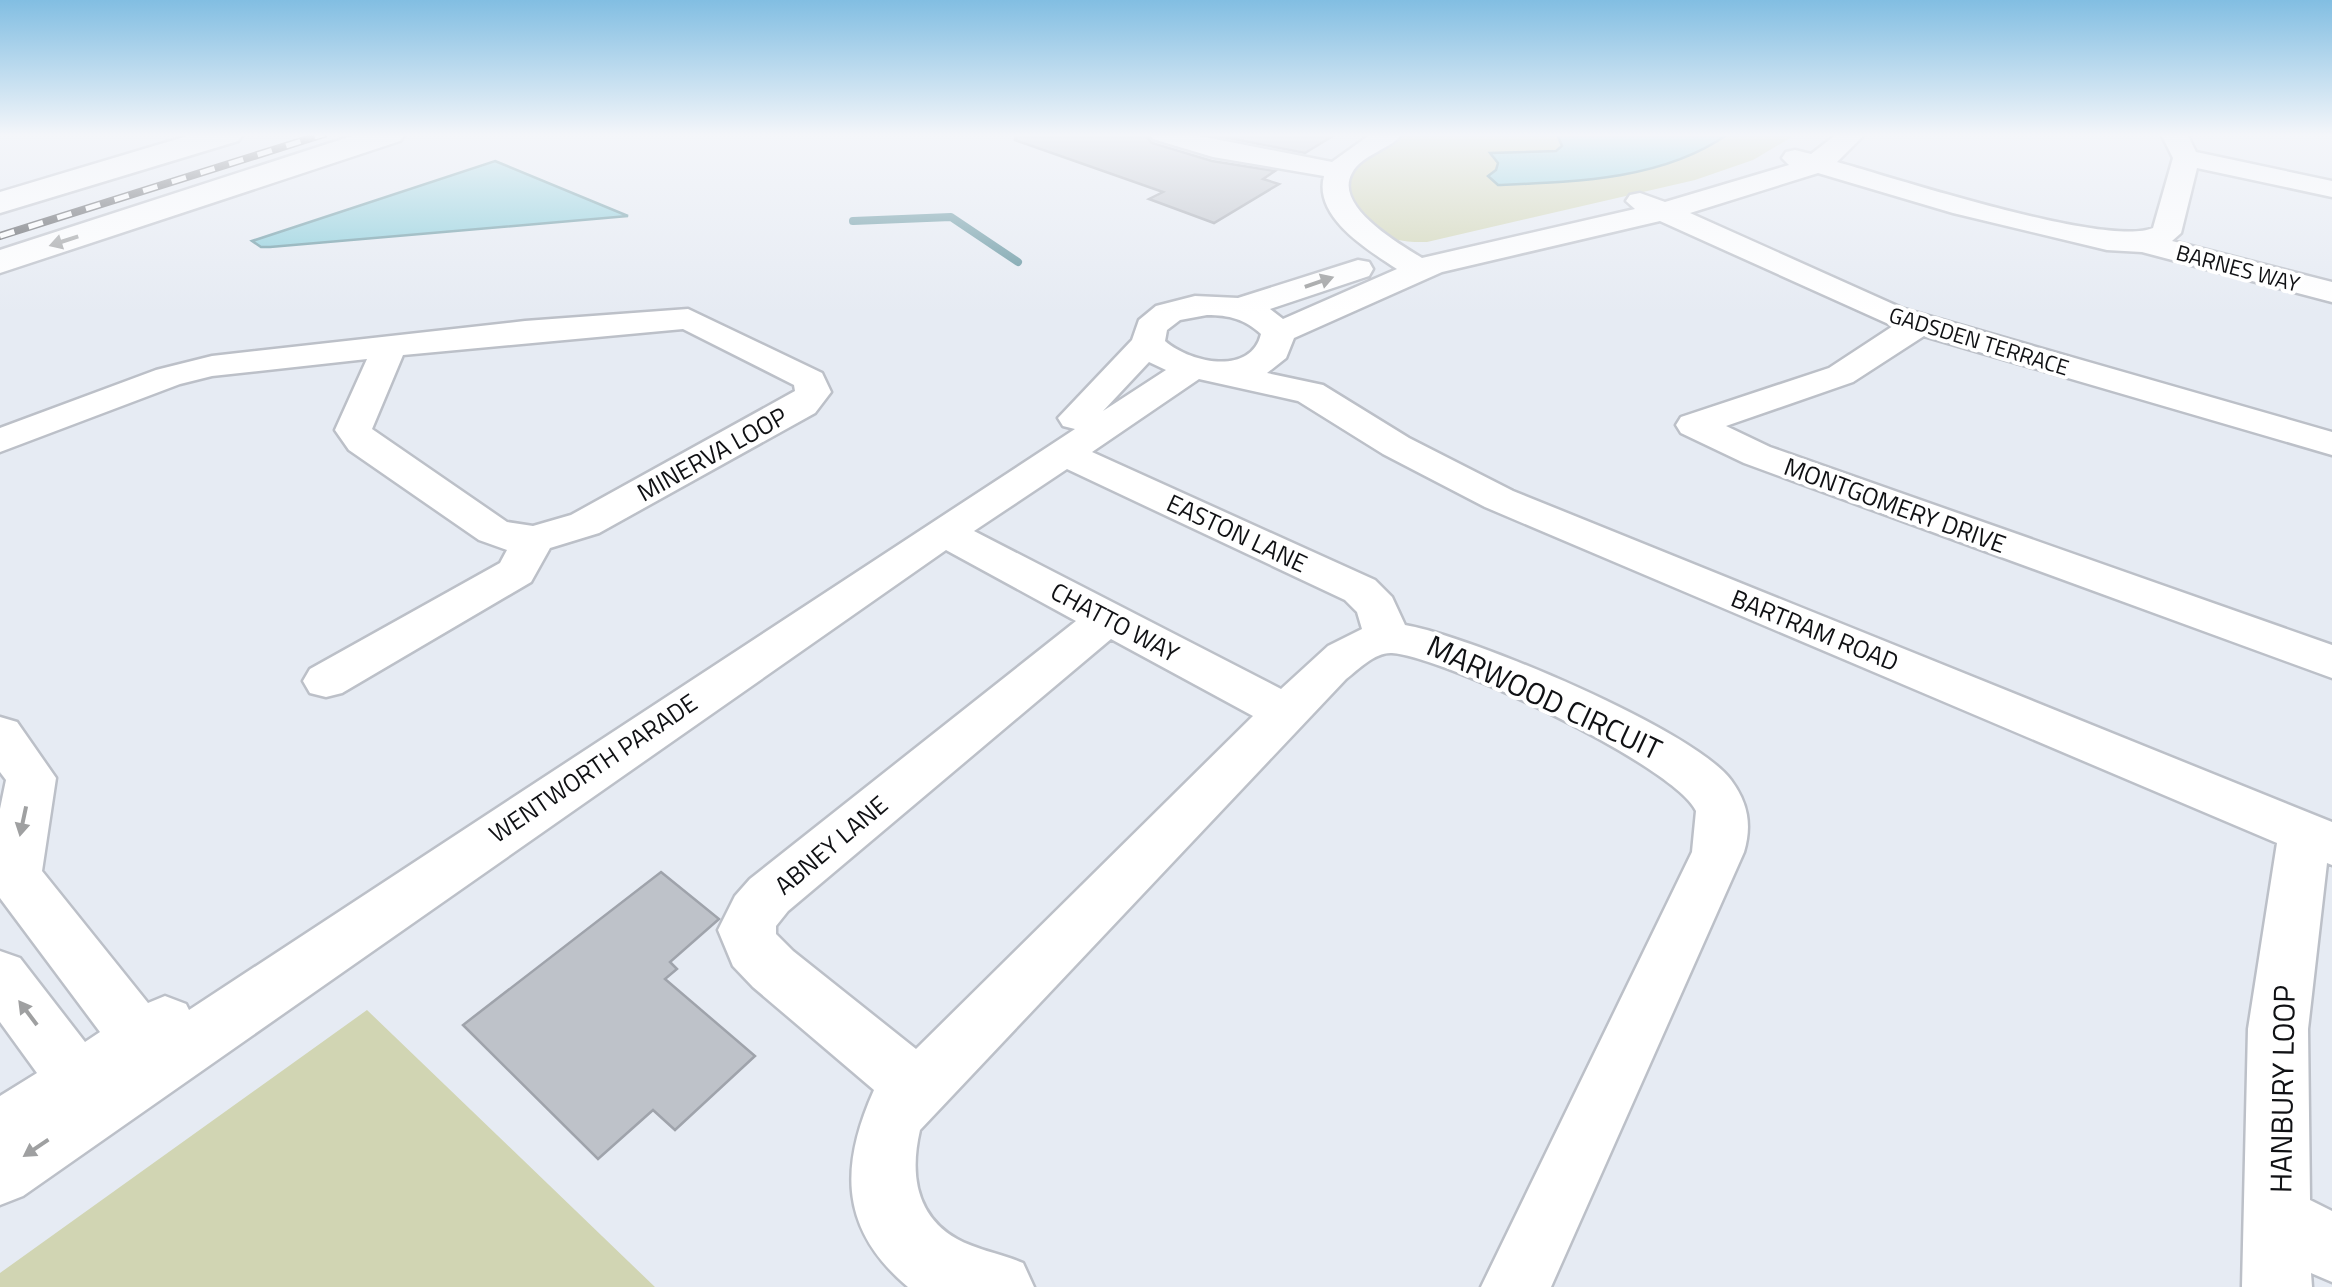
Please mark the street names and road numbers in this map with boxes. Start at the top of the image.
street label: BARNES WAY [2172,235,2304,301]
street label: GADSDEN TERRACE [1885,297,2073,385]
street label: MINERVA LOOP [630,397,794,511]
street label: MONTGOMERY DRIVE [1779,447,2011,563]
street label: EASTON LANE [1160,484,1314,582]
street label: CHATTO WAY [1044,572,1187,672]
street label: BARTRAM ROAD [1726,579,1904,681]
street label: MARWOOD CIRCUIT [1419,622,1670,772]
street label: WENTWORTH PARADE [481,684,705,852]
street label: ABNEY LANE [766,786,896,904]
street label: HANBURY LOOP [2257,985,2307,1193]

